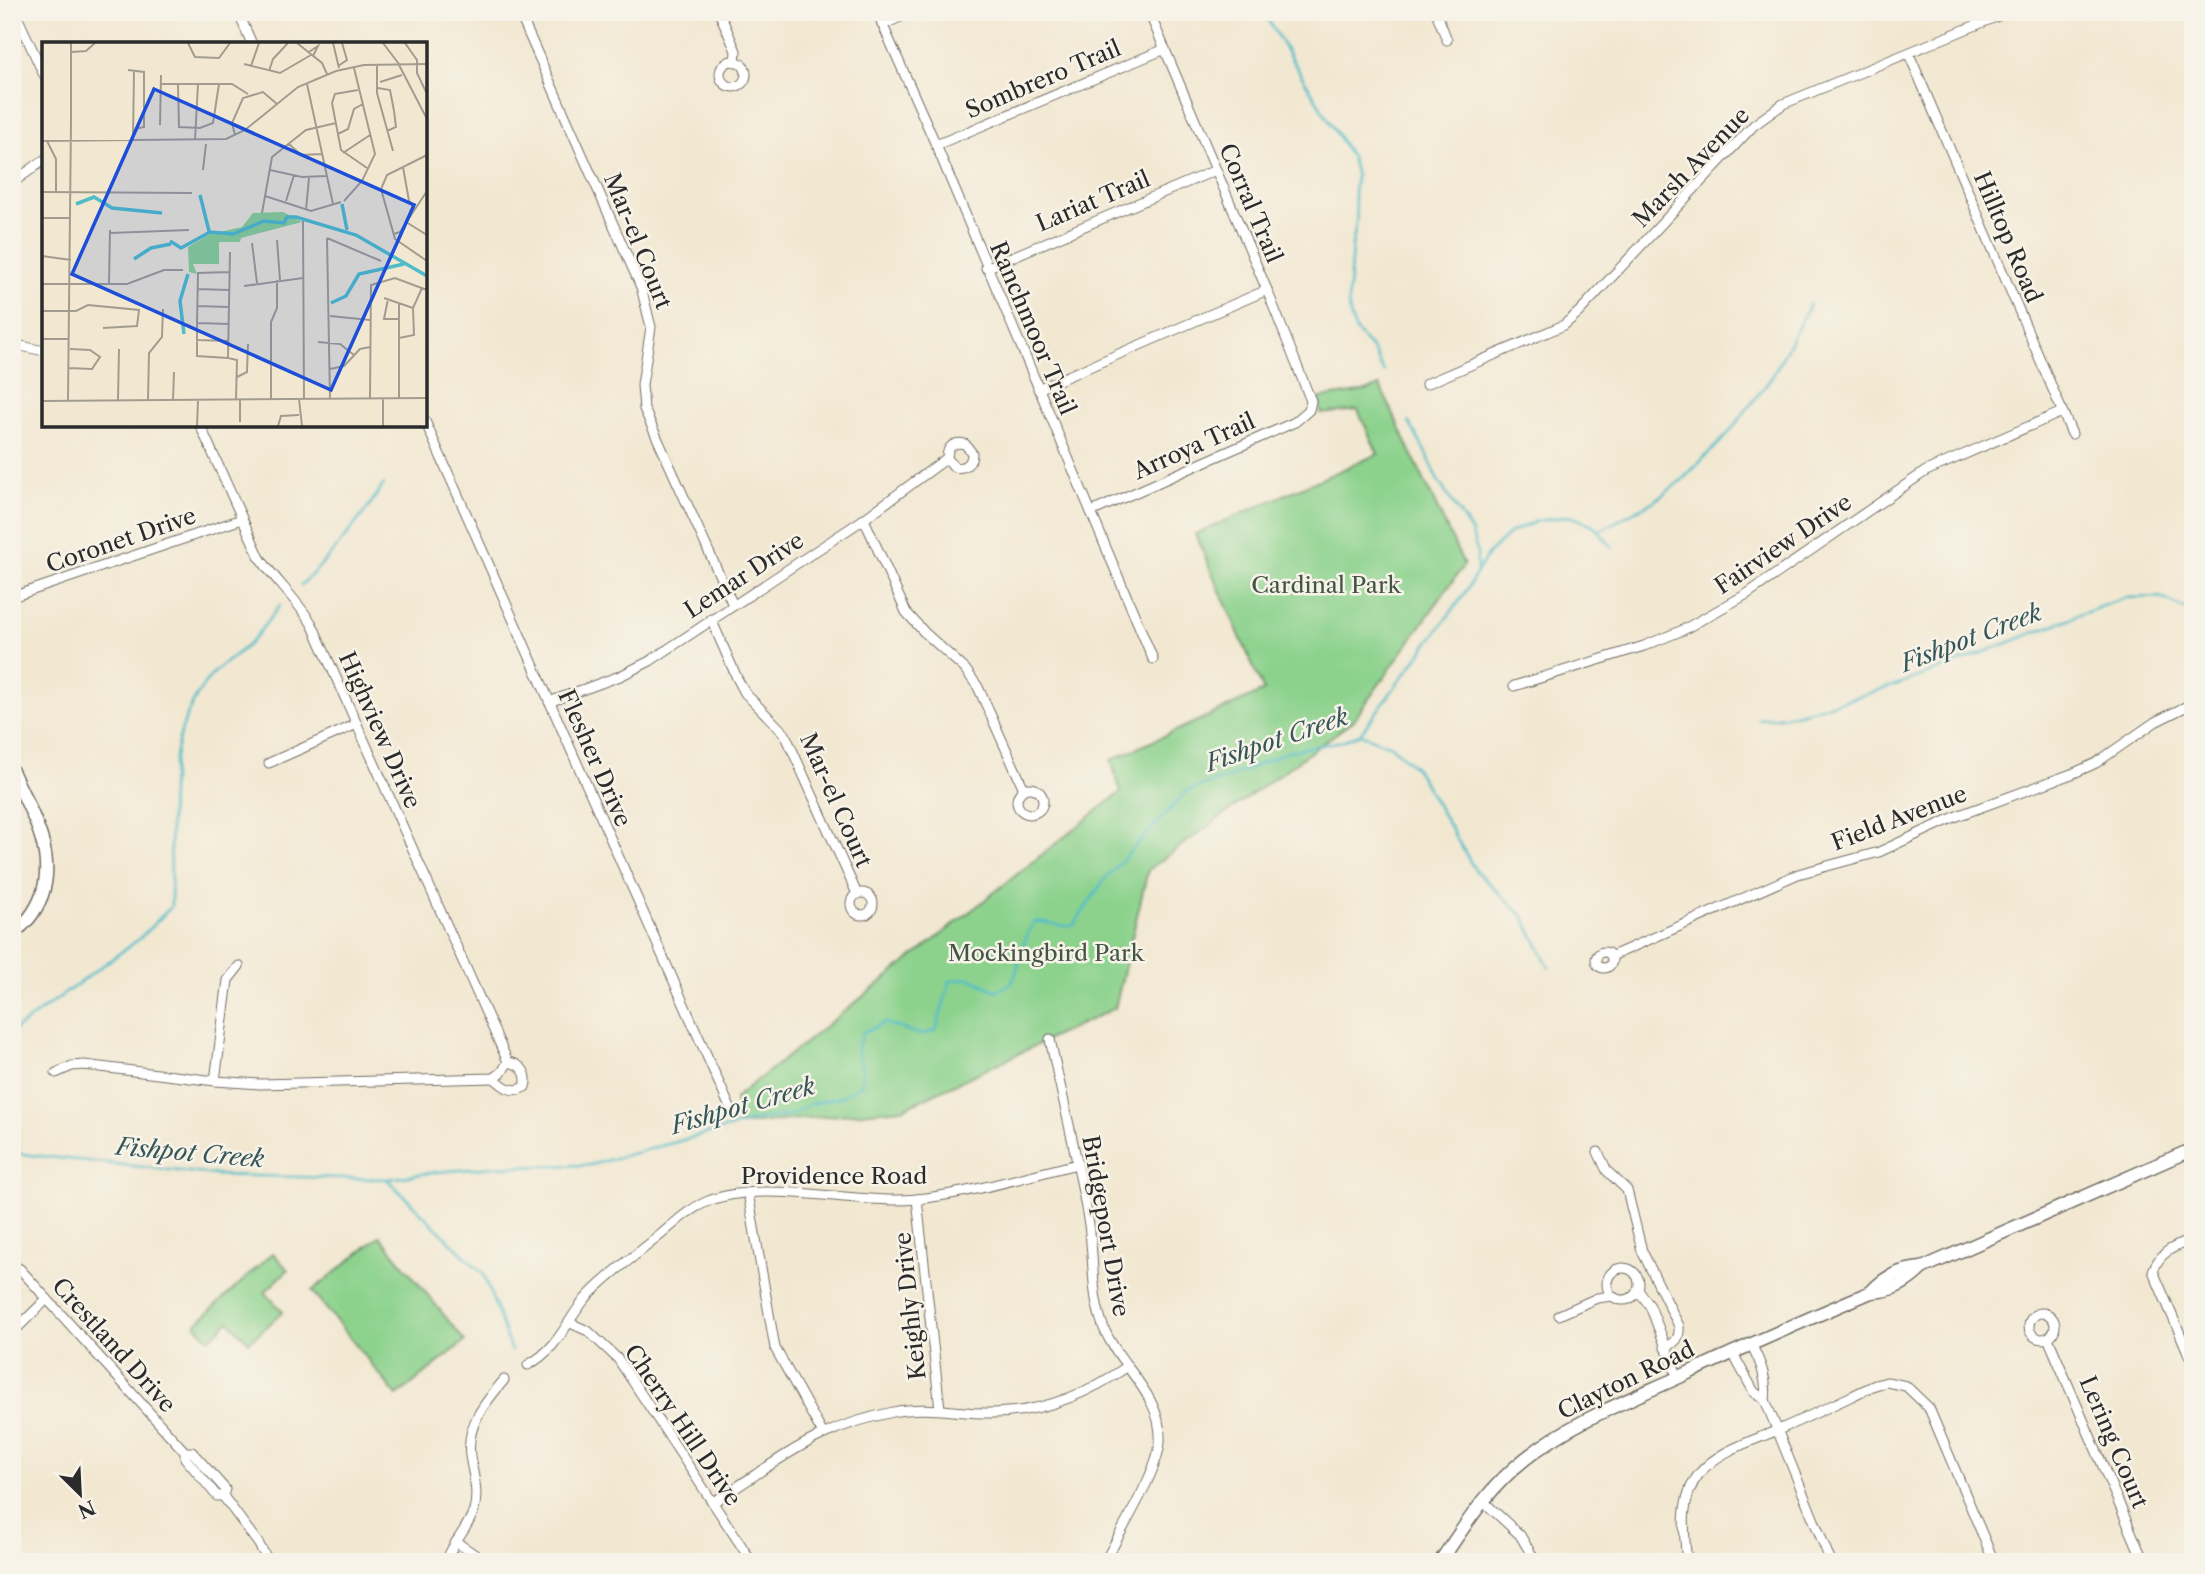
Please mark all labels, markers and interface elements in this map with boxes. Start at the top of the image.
street label: Sombrero Trail [961,34,1125,124]
inset map [42,42,427,427]
street label: Marsh Avenue [1627,101,1755,233]
street label: Corral Trail [1213,139,1289,267]
street label: Lariat Trail [1032,164,1154,238]
street label: Hilltop Road [1968,167,2048,307]
street label: Mar-el Court [598,169,678,313]
street label: Ranchmoor Trail [984,237,1082,419]
street label: Arroya Trail [1128,407,1259,486]
street label: Fairview Drive [1709,488,1857,600]
street label: Coronet Drive [42,501,200,579]
street label: Lemar Drive [679,526,809,624]
park label: Cardinal Park [1251,571,1403,599]
water label: Fishpot Creek [1894,597,2046,678]
street label: Highview Drive [333,647,427,813]
street label: Flesher Drive [552,685,638,831]
water label: Fishpot Creek [1200,701,1352,778]
street label: Mar-el Court [794,728,878,872]
street label: Field Avenue [1827,779,1971,857]
park label: Mockingbird Park [948,939,1146,967]
water label: Fishpot Creek [665,1071,819,1141]
water label: Fishpot Creek [113,1131,266,1173]
street label: Bridgeport Drive [1076,1133,1136,1319]
street label: Providence Road [741,1162,927,1190]
street label: Keighly Drive [888,1231,932,1381]
street label: Crestland Drive [46,1272,182,1418]
street label: Clayton Road [1553,1335,1699,1425]
street label: Cherry Hill Drive [619,1339,747,1511]
street label: Lering Court [2074,1372,2154,1512]
north arrow [46,1458,116,1528]
text: N [74,1495,99,1523]

